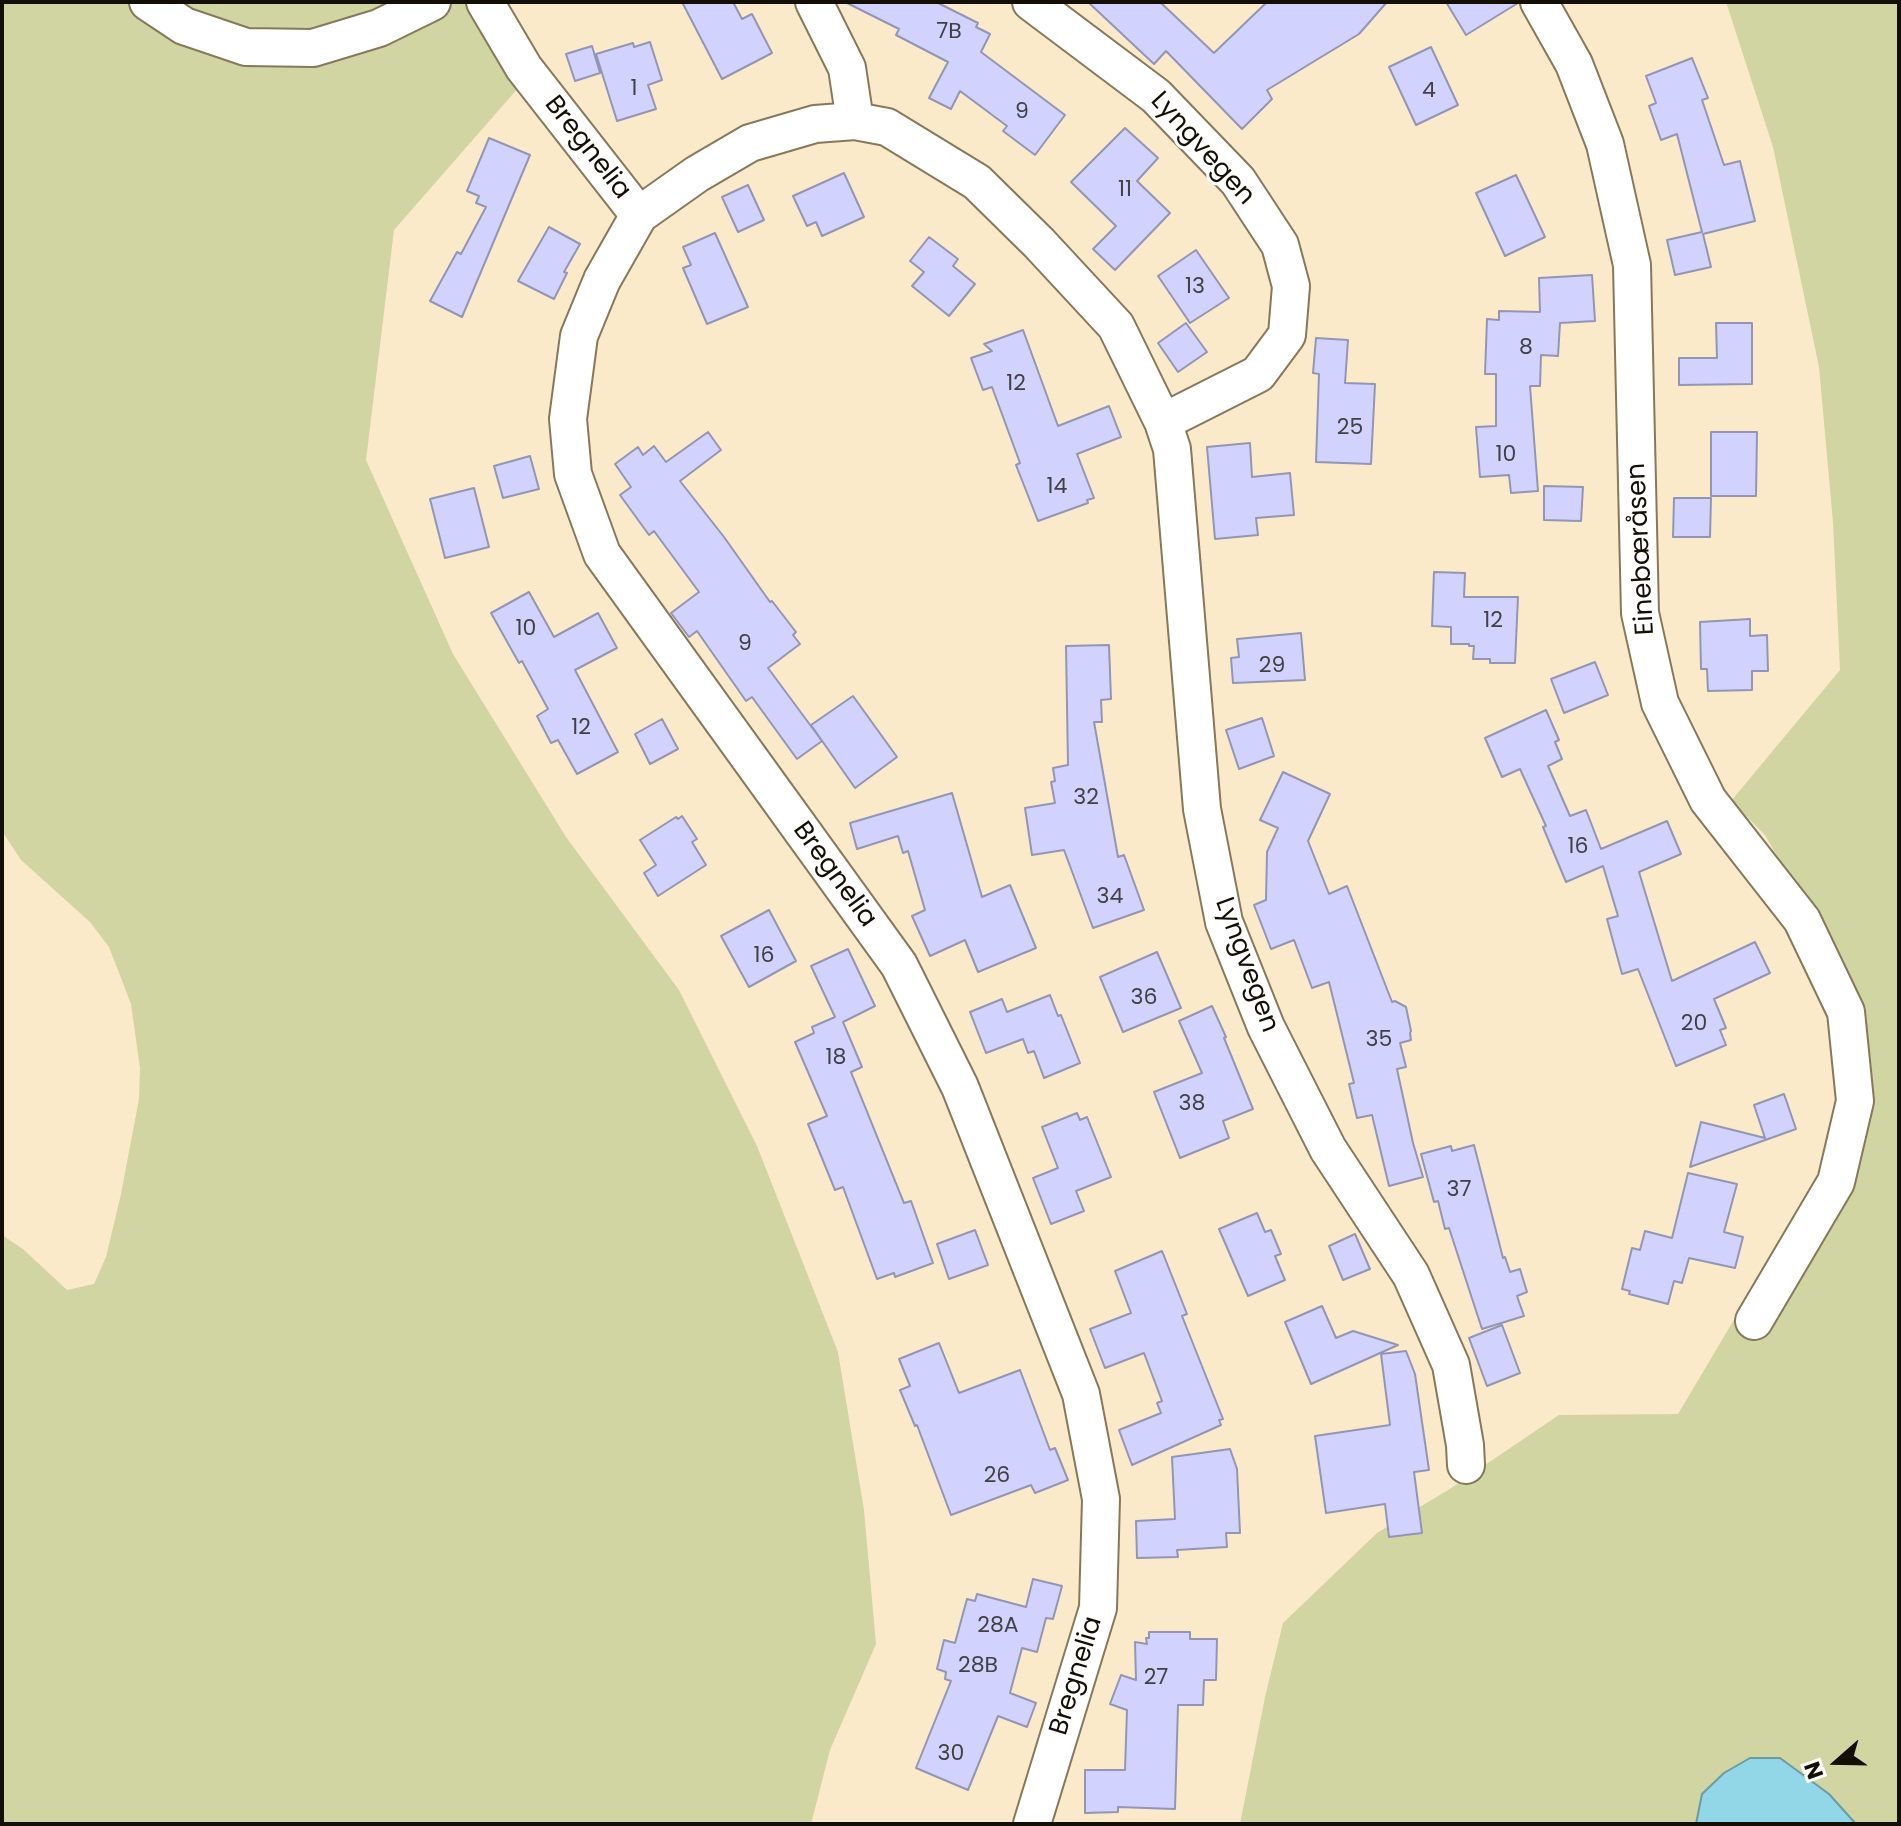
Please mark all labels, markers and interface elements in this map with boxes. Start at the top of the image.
house number: 7B [936,19,962,45]
house number: 1 [630,76,638,102]
house number: 4 [1422,78,1436,104]
street label: Lyngvegen [1143,86,1261,212]
street label: Bregnelia [537,90,637,206]
house number: 9 [1015,99,1029,125]
house number: 11 [1118,177,1132,203]
house number: 13 [1185,274,1205,300]
house number: 8 [1519,335,1533,361]
house number: 12 [1006,371,1026,397]
house number: 25 [1337,415,1363,441]
house number: 10 [1496,442,1516,468]
street label: Einebæråsen [1622,462,1662,636]
house number: 14 [1047,474,1067,500]
house number: 12 [1483,608,1503,634]
house number: 10 [516,616,536,642]
house number: 9 [738,631,752,657]
house number: 29 [1259,653,1285,679]
house number: 12 [571,715,591,741]
house number: 32 [1073,785,1099,811]
street label: Bregnelia [785,816,883,934]
house number: 16 [1567,834,1589,860]
house number: 34 [1097,884,1123,910]
street label: Lyngvegen [1207,893,1285,1037]
house number: 16 [753,943,775,969]
house number: 36 [1131,985,1157,1011]
house number: 20 [1681,1011,1707,1037]
house number: 35 [1366,1027,1392,1053]
house number: 18 [826,1045,846,1071]
house number: 38 [1179,1091,1205,1117]
house number: 37 [1447,1177,1471,1203]
house number: 26 [984,1463,1010,1489]
house number: 28A [977,1613,1019,1639]
street label: Bregnelia [1044,1613,1110,1739]
house number: 28B [958,1653,998,1679]
house number: 27 [1144,1665,1168,1691]
north arrow [1797,1722,1877,1802]
house number: 30 [938,1741,964,1767]
text: N [1797,1757,1831,1783]

